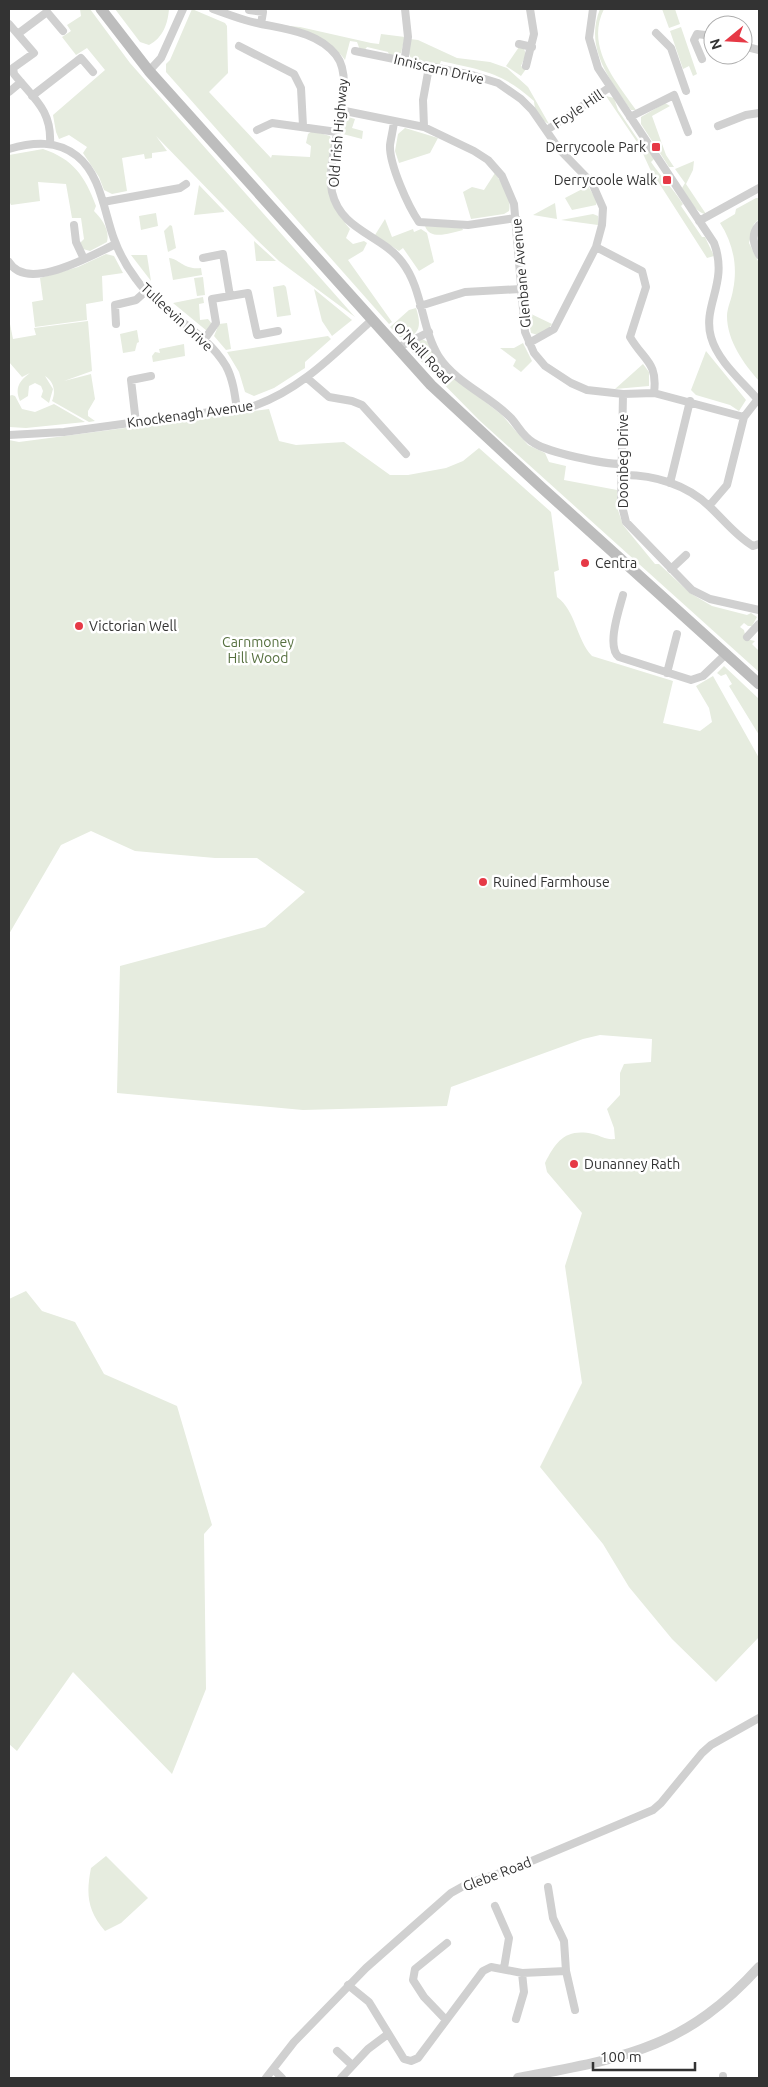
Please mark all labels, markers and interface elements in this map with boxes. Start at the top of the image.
north arrow [703,15,753,65]
text: N [706,37,725,51]
street label: Inniscarn Drive [392,51,486,87]
street label: Old Irish Highway [325,78,351,188]
street label: Foyle Hill [550,86,607,132]
place label: Derrycoole Park [545,139,646,155]
marker: Derrycoole Park [650,141,662,153]
place label: Derrycoole Walk [554,172,657,188]
marker: Derrycoole Walk [661,174,673,186]
street label: Glenbane Avenue [508,217,534,329]
street label: Tulleevin Drive [138,280,216,354]
street label: O'Neill Road [391,319,455,387]
street label: Knockenagh Avenue [126,397,254,431]
street label: Doonbeg Drive [615,414,631,508]
place label: Centra [595,555,637,571]
marker: Centra [579,557,591,569]
place label: Victorian Well [89,618,177,634]
marker: Victorian Well [73,620,85,632]
park label: Carnmoney Hill Wood [222,634,294,666]
place label: Ruined Farmhouse [493,874,610,890]
marker: Ruined Farmhouse [477,876,489,888]
place label: Dunanney Rath [584,1156,680,1172]
marker: Dunanney Rath [568,1158,580,1170]
street label: Glebe Road [460,1854,534,1894]
scale bar [593,2040,696,2072]
text: 100 m [600,2048,642,2065]

